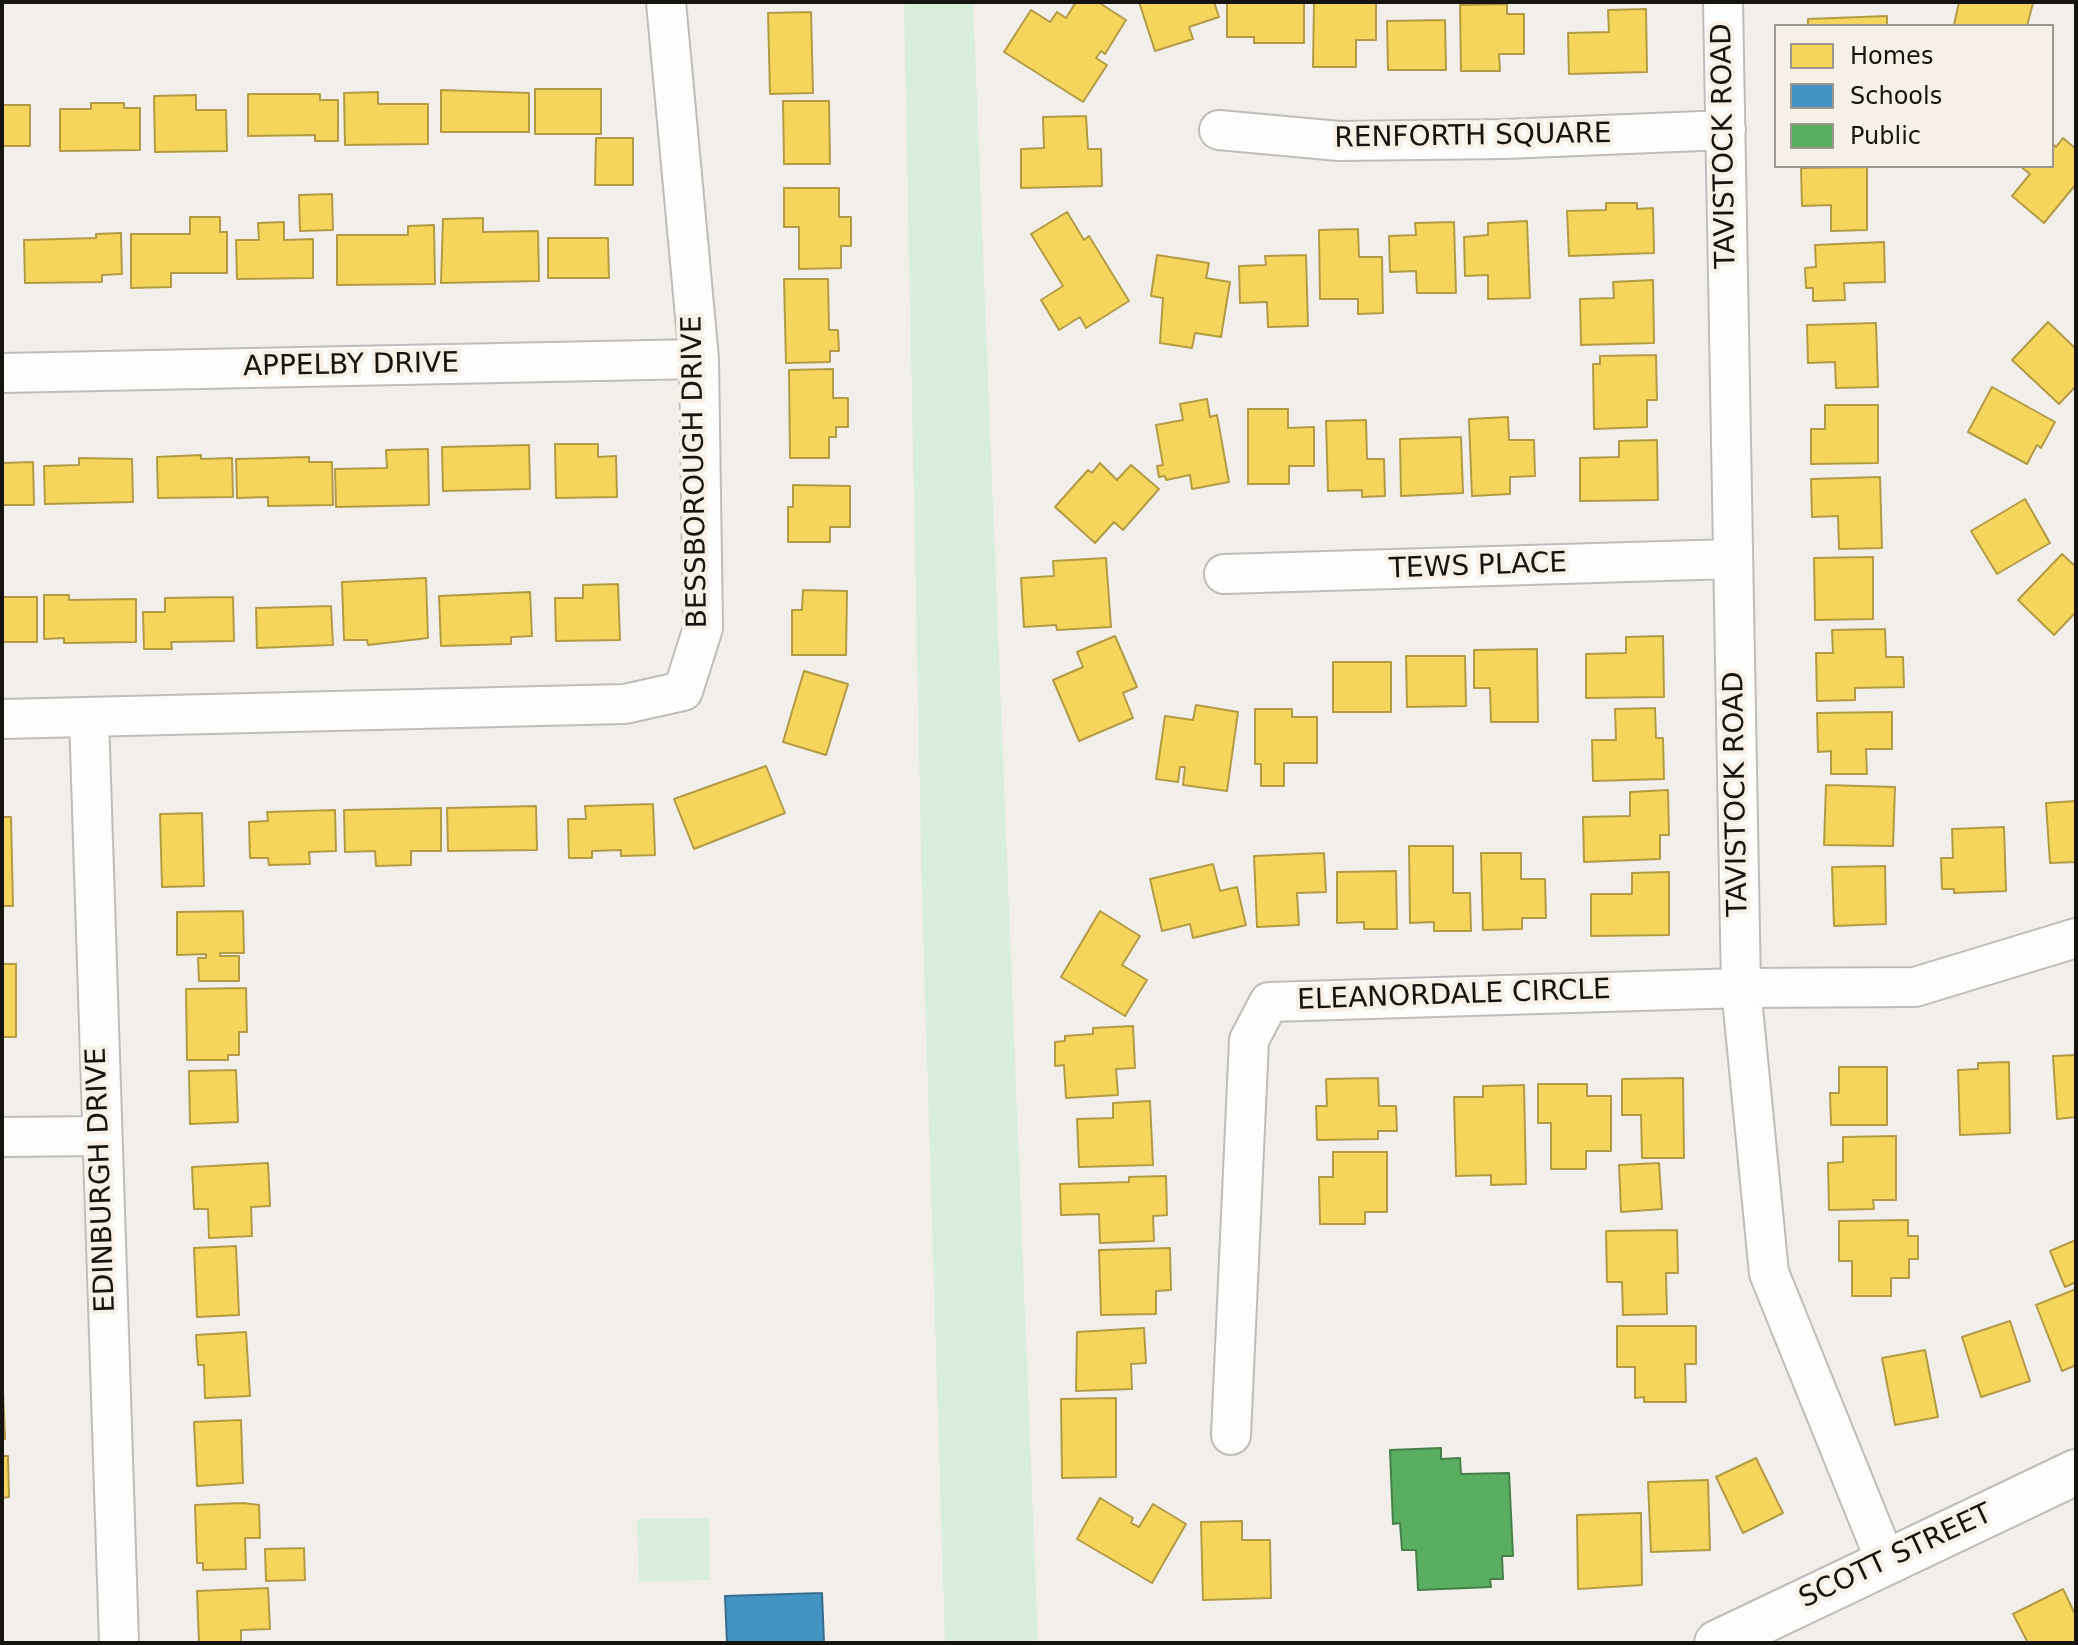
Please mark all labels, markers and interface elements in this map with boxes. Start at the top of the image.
street label: TAVISTOCK ROAD [1706,23,1744,269]
legend [1774,24,2054,168]
text: Homes [1850,42,1933,70]
text: Schools [1850,82,1942,110]
street label: RENFORTH SQUARE [1334,118,1612,156]
text: Public [1850,122,1921,150]
street label: BESSBOROUGH DRIVE [676,315,716,629]
street label: APPELBY DRIVE [243,347,459,385]
street label: TEWS PLACE [1388,547,1568,587]
street label: TAVISTOCK ROAD [1718,671,1756,917]
street label: ELEANORDALE CIRCLE [1297,974,1611,1018]
street label: EDINBURGH DRIVE [81,1047,123,1313]
street label: SCOTT STREET [1794,1498,1998,1616]

